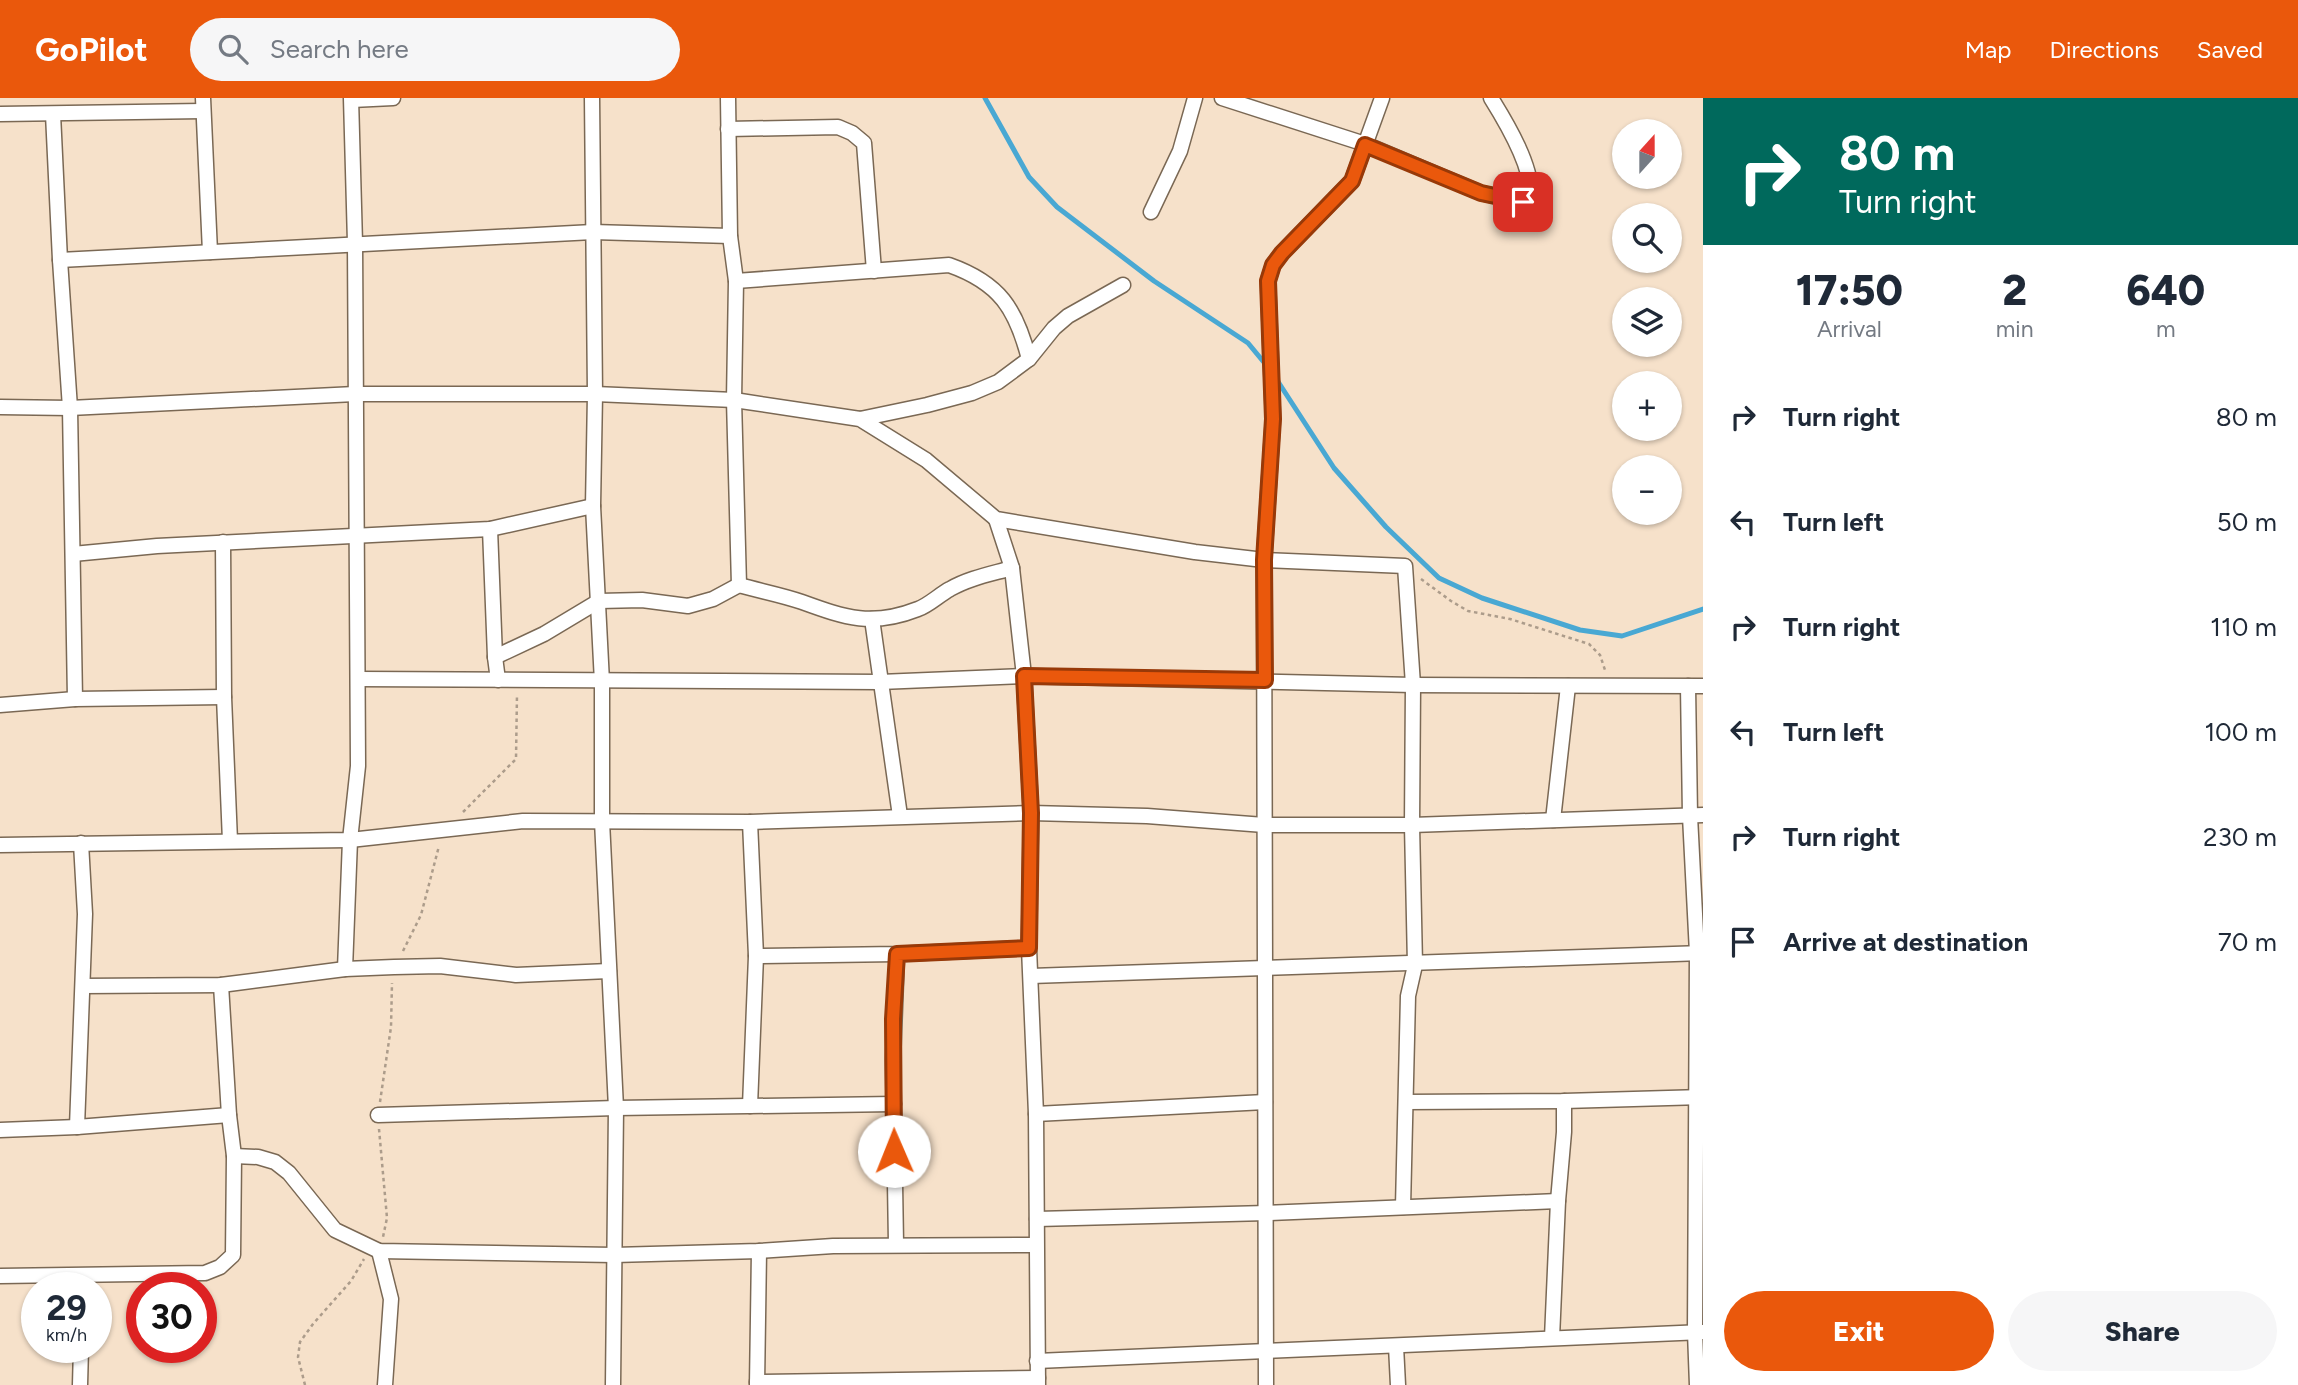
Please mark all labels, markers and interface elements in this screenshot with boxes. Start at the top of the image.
search box [190,18,680,81]
text: GoPilot [35,30,148,69]
icon: search [214,30,252,68]
text: Search here [270,33,409,65]
text: Map [1965,35,2011,64]
text: Directions [2049,35,2159,64]
text: Saved [2197,35,2263,64]
north arrow [1612,119,1682,189]
map controls [1612,119,1682,525]
text: 80 m [1839,123,1955,182]
icon: right [1724,126,1815,217]
pin [1493,172,1553,232]
icon: arrive [1504,183,1542,221]
text: Turn right [1839,183,1977,221]
button: search [1612,203,1682,273]
text: 17:50 [1796,265,1903,316]
text: 2 [2002,265,2027,316]
text: 640 [2126,265,2205,316]
button: layers [1612,287,1682,357]
text: Arrival [1817,315,1882,343]
text: min [1996,315,2033,343]
text: m [2156,315,2176,343]
button: + [1612,371,1682,441]
icon: right [1724,398,1762,436]
text: Turn right [1783,401,1900,433]
text: 80 m [2216,401,2277,433]
button: − [1612,455,1682,525]
icon: left [1724,503,1762,541]
text: Turn left [1783,506,1884,538]
text: 50 m [2217,506,2277,538]
icon: right [1724,608,1762,646]
text: Turn right [1783,611,1900,643]
text: 110 m [2210,611,2277,643]
icon: left [1724,713,1762,751]
text: Turn left [1783,716,1884,748]
text: 100 m [2204,716,2277,748]
icon: right [1724,818,1762,856]
text: Turn right [1783,821,1900,853]
text: 230 m [2203,821,2277,853]
icon: arrive [1724,923,1762,961]
text: Arrive at destination [1783,926,2028,958]
text: 70 m [2218,926,2277,958]
position arrow [857,1114,931,1188]
speed limit sign: 30 [126,1272,217,1363]
text: 29 [46,1287,87,1329]
button: Exit [1724,1291,1994,1371]
button: Share [2008,1291,2277,1371]
text: km/h [46,1324,87,1346]

